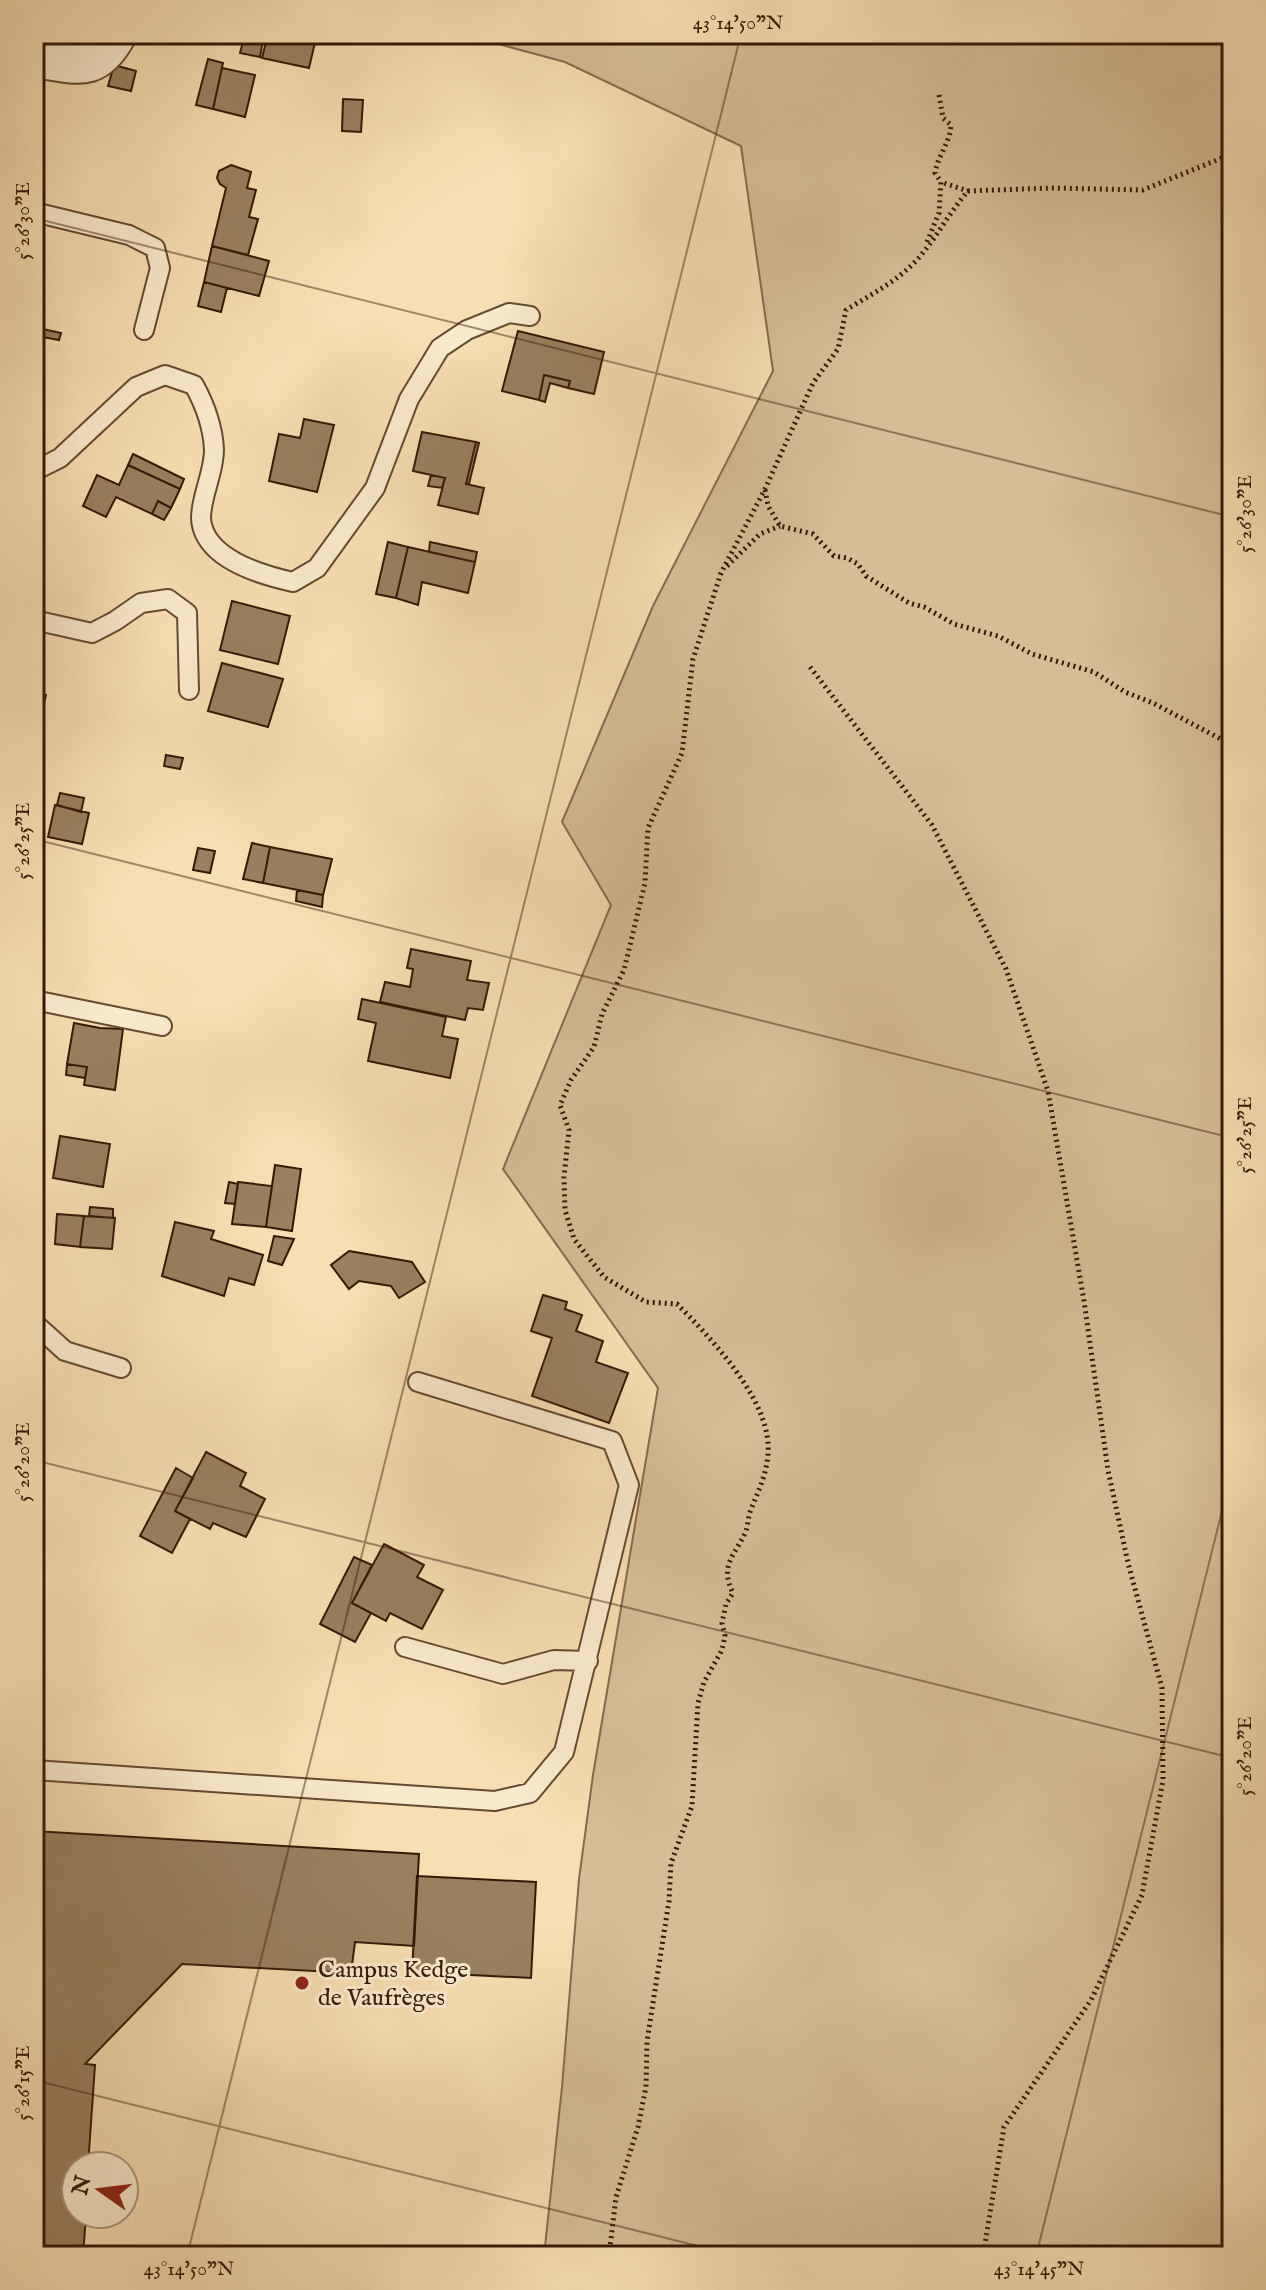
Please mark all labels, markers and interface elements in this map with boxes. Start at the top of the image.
text: 43°14'50"N [693,11,783,36]
text: 5°26'30"E [11,182,36,260]
text: 5°26'30"E [1233,475,1258,553]
text: 5°26'25"E [11,802,36,880]
text: 5°26'25"E [1233,1096,1258,1174]
text: 5°26'20"E [11,1422,36,1502]
text: 5°26'20"E [1233,1716,1258,1796]
place label: Campus Kedge de Vaufrèges [318,1955,468,2014]
marker: Campus Kedge de Vaufrèges [293,1974,311,1992]
text: 5°26'15"E [11,2045,36,2121]
north arrow [60,2150,140,2230]
text: N [66,2173,98,2199]
text: 43°14'50"N [144,2257,234,2282]
text: 43°14'45"N [994,2257,1084,2282]

